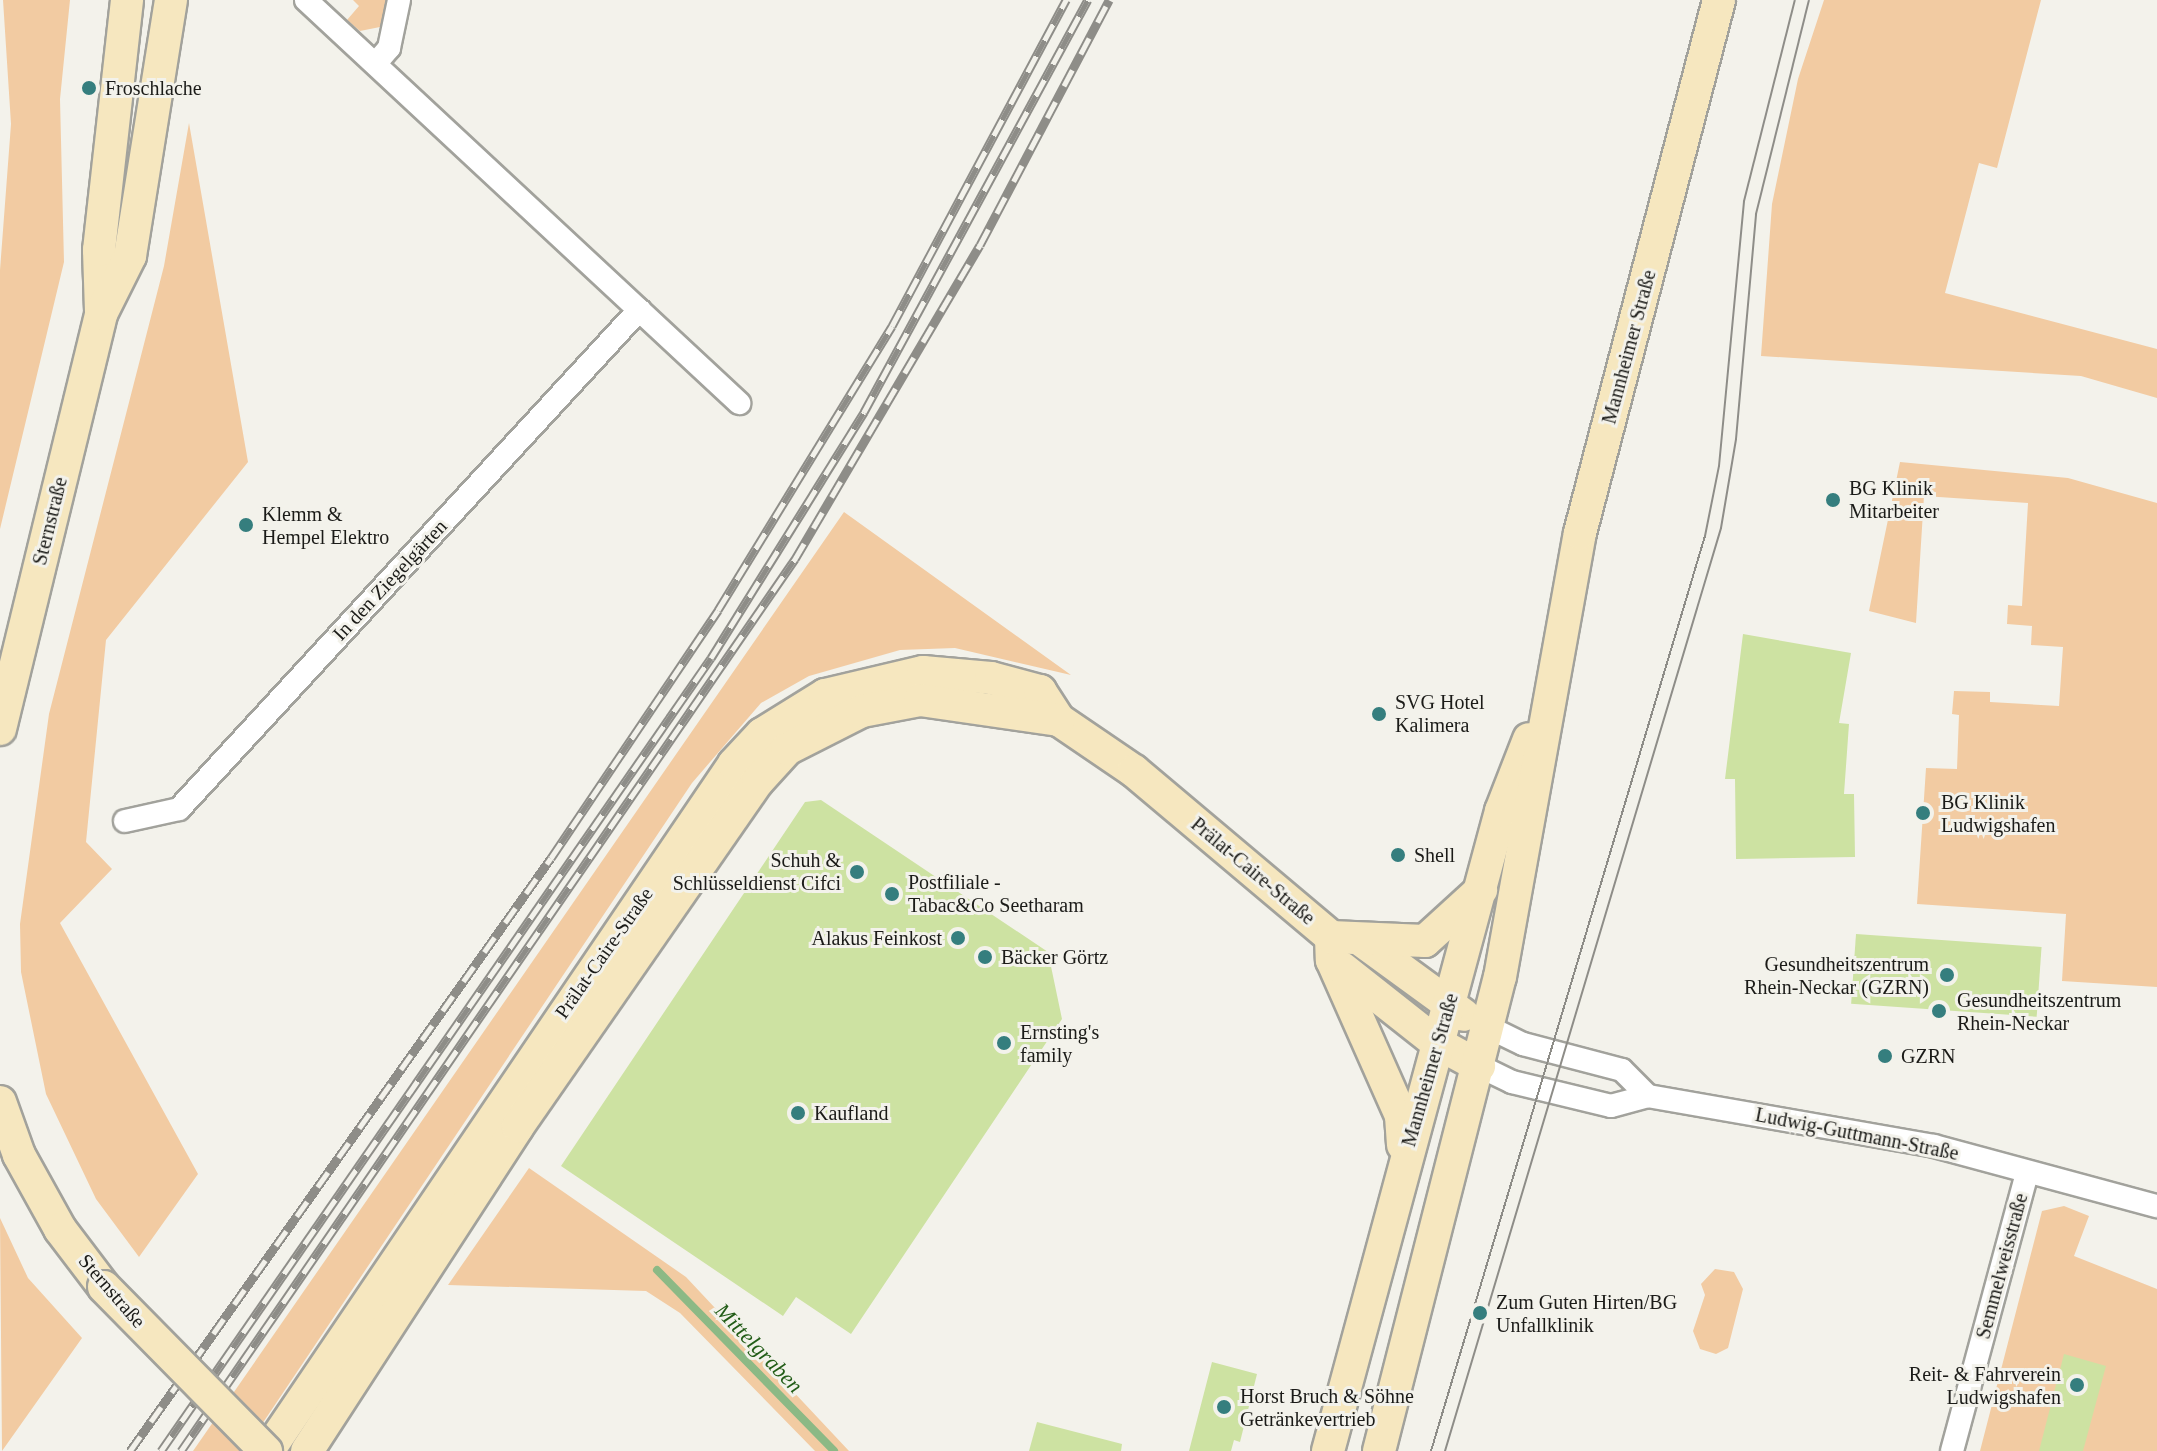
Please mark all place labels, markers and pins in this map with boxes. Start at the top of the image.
place label: Froschlache [105,76,202,100]
marker: Froschlache [80,79,98,97]
place label: BG Klinik Mitarbeiter [1849,476,1939,523]
marker: BG Klinik Mitarbeiter [1824,491,1842,509]
place label: Klemm & Hempel Elektro [262,502,389,549]
marker: Klemm & Hempel Elektro [237,516,255,534]
place label: SVG Hotel Kalimera [1395,690,1484,737]
marker: SVG Hotel Kalimera [1370,705,1388,723]
place label: BG Klinik Ludwigshafen [1941,790,2055,837]
marker: BG Klinik Ludwigshafen [1912,802,1934,824]
place label: Shell [1414,843,1455,867]
marker: Shell [1389,846,1407,864]
place label: Schuh & Schlüsseldienst Cifci [673,848,841,895]
marker: Schuh & Schlüsseldienst Cifci [848,863,866,881]
place label: Postfiliale - Tabac&Co Seetharam [908,870,1084,917]
marker: Postfiliale - Tabac&Co Seetharam [883,885,901,903]
place label: Alakus Feinkost [811,926,942,950]
marker: Alakus Feinkost [949,929,967,947]
place label: Bäcker Görtz [1001,945,1108,969]
marker: Bäcker Görtz [976,948,994,966]
place label: Gesundheitszentrum Rhein-Neckar (GZRN) [1744,952,1929,999]
marker: Gesundheitszentrum Rhein-Neckar (GZRN) [1936,964,1958,986]
place label: Gesundheitszentrum Rhein-Neckar [1957,988,2121,1035]
marker: Gesundheitszentrum Rhein-Neckar [1928,1000,1950,1022]
place label: Ernsting's family [1020,1020,1099,1067]
marker: Ernsting's family [995,1034,1013,1052]
place label: GZRN [1901,1044,1955,1068]
marker: GZRN [1876,1047,1894,1065]
place label: Kaufland [814,1101,888,1125]
marker: Kaufland [789,1104,807,1122]
place label: Zum Guten Hirten/BG Unfallklinik [1496,1290,1677,1337]
marker: Zum Guten Hirten/BG Unfallklinik [1471,1304,1489,1322]
place label: Reit- & Fahrverein Ludwigshafen [1909,1362,2061,1409]
marker: Reit- & Fahrverein Ludwigshafen [2068,1376,2086,1394]
place label: Horst Bruch & Söhne Getränkevertrieb [1240,1384,1414,1431]
marker: Horst Bruch & Söhne Getränkevertrieb [1215,1398,1233,1416]

